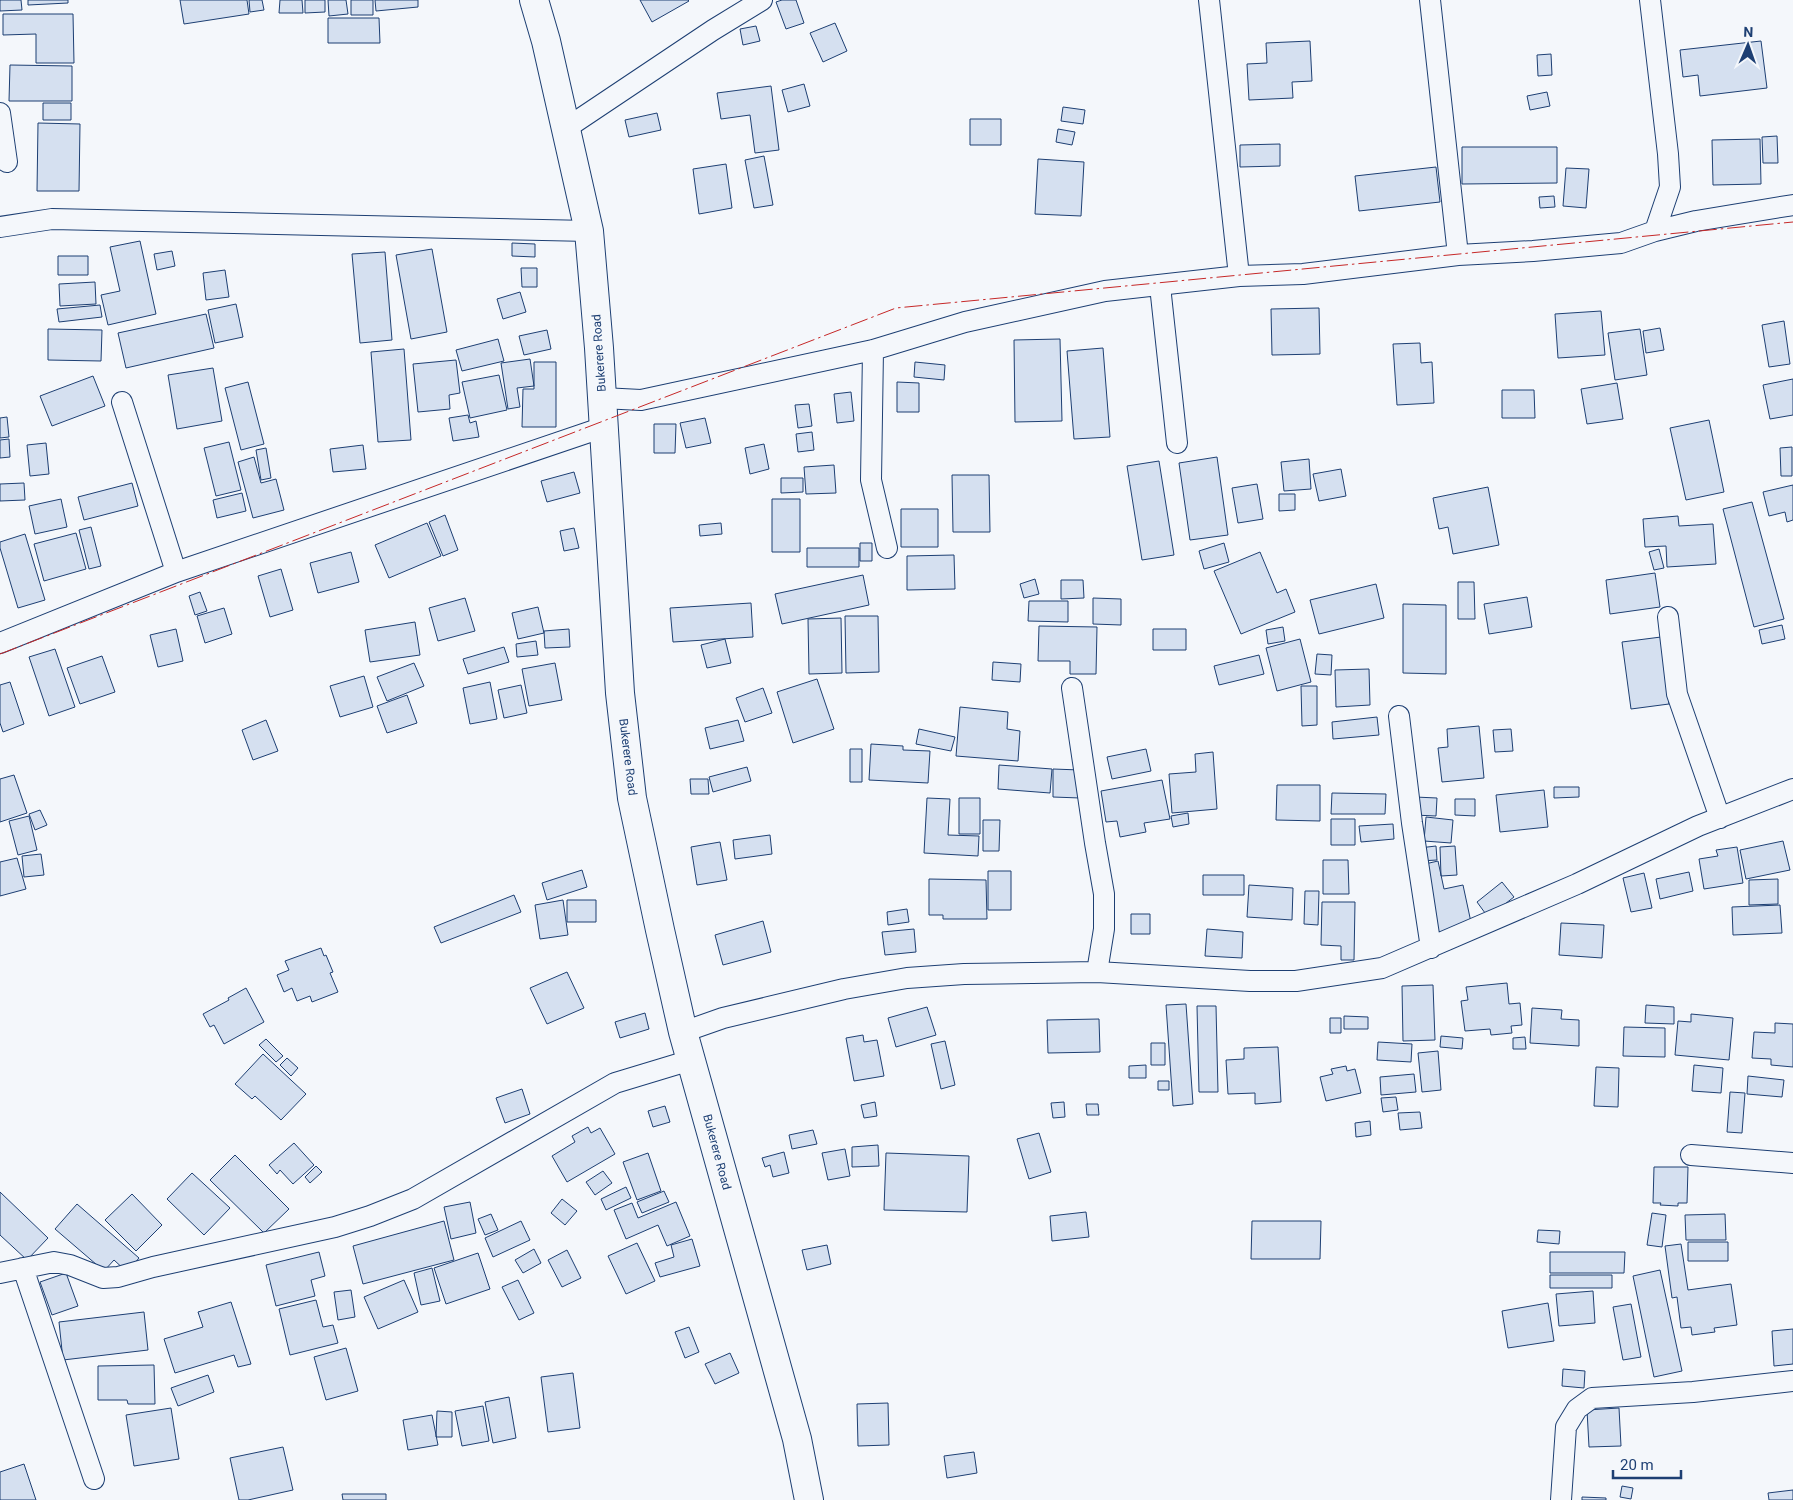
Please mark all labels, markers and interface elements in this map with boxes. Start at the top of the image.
north arrow [1723,20,1773,70]
text: N [1743,24,1754,40]
street label: Bukerere Road [589,314,609,392]
street label: Bukerere Road [616,718,640,796]
street label: Bukerere Road [700,1113,734,1191]
scale bar [1613,1448,1680,1480]
text: 20 m [1620,1456,1654,1474]

